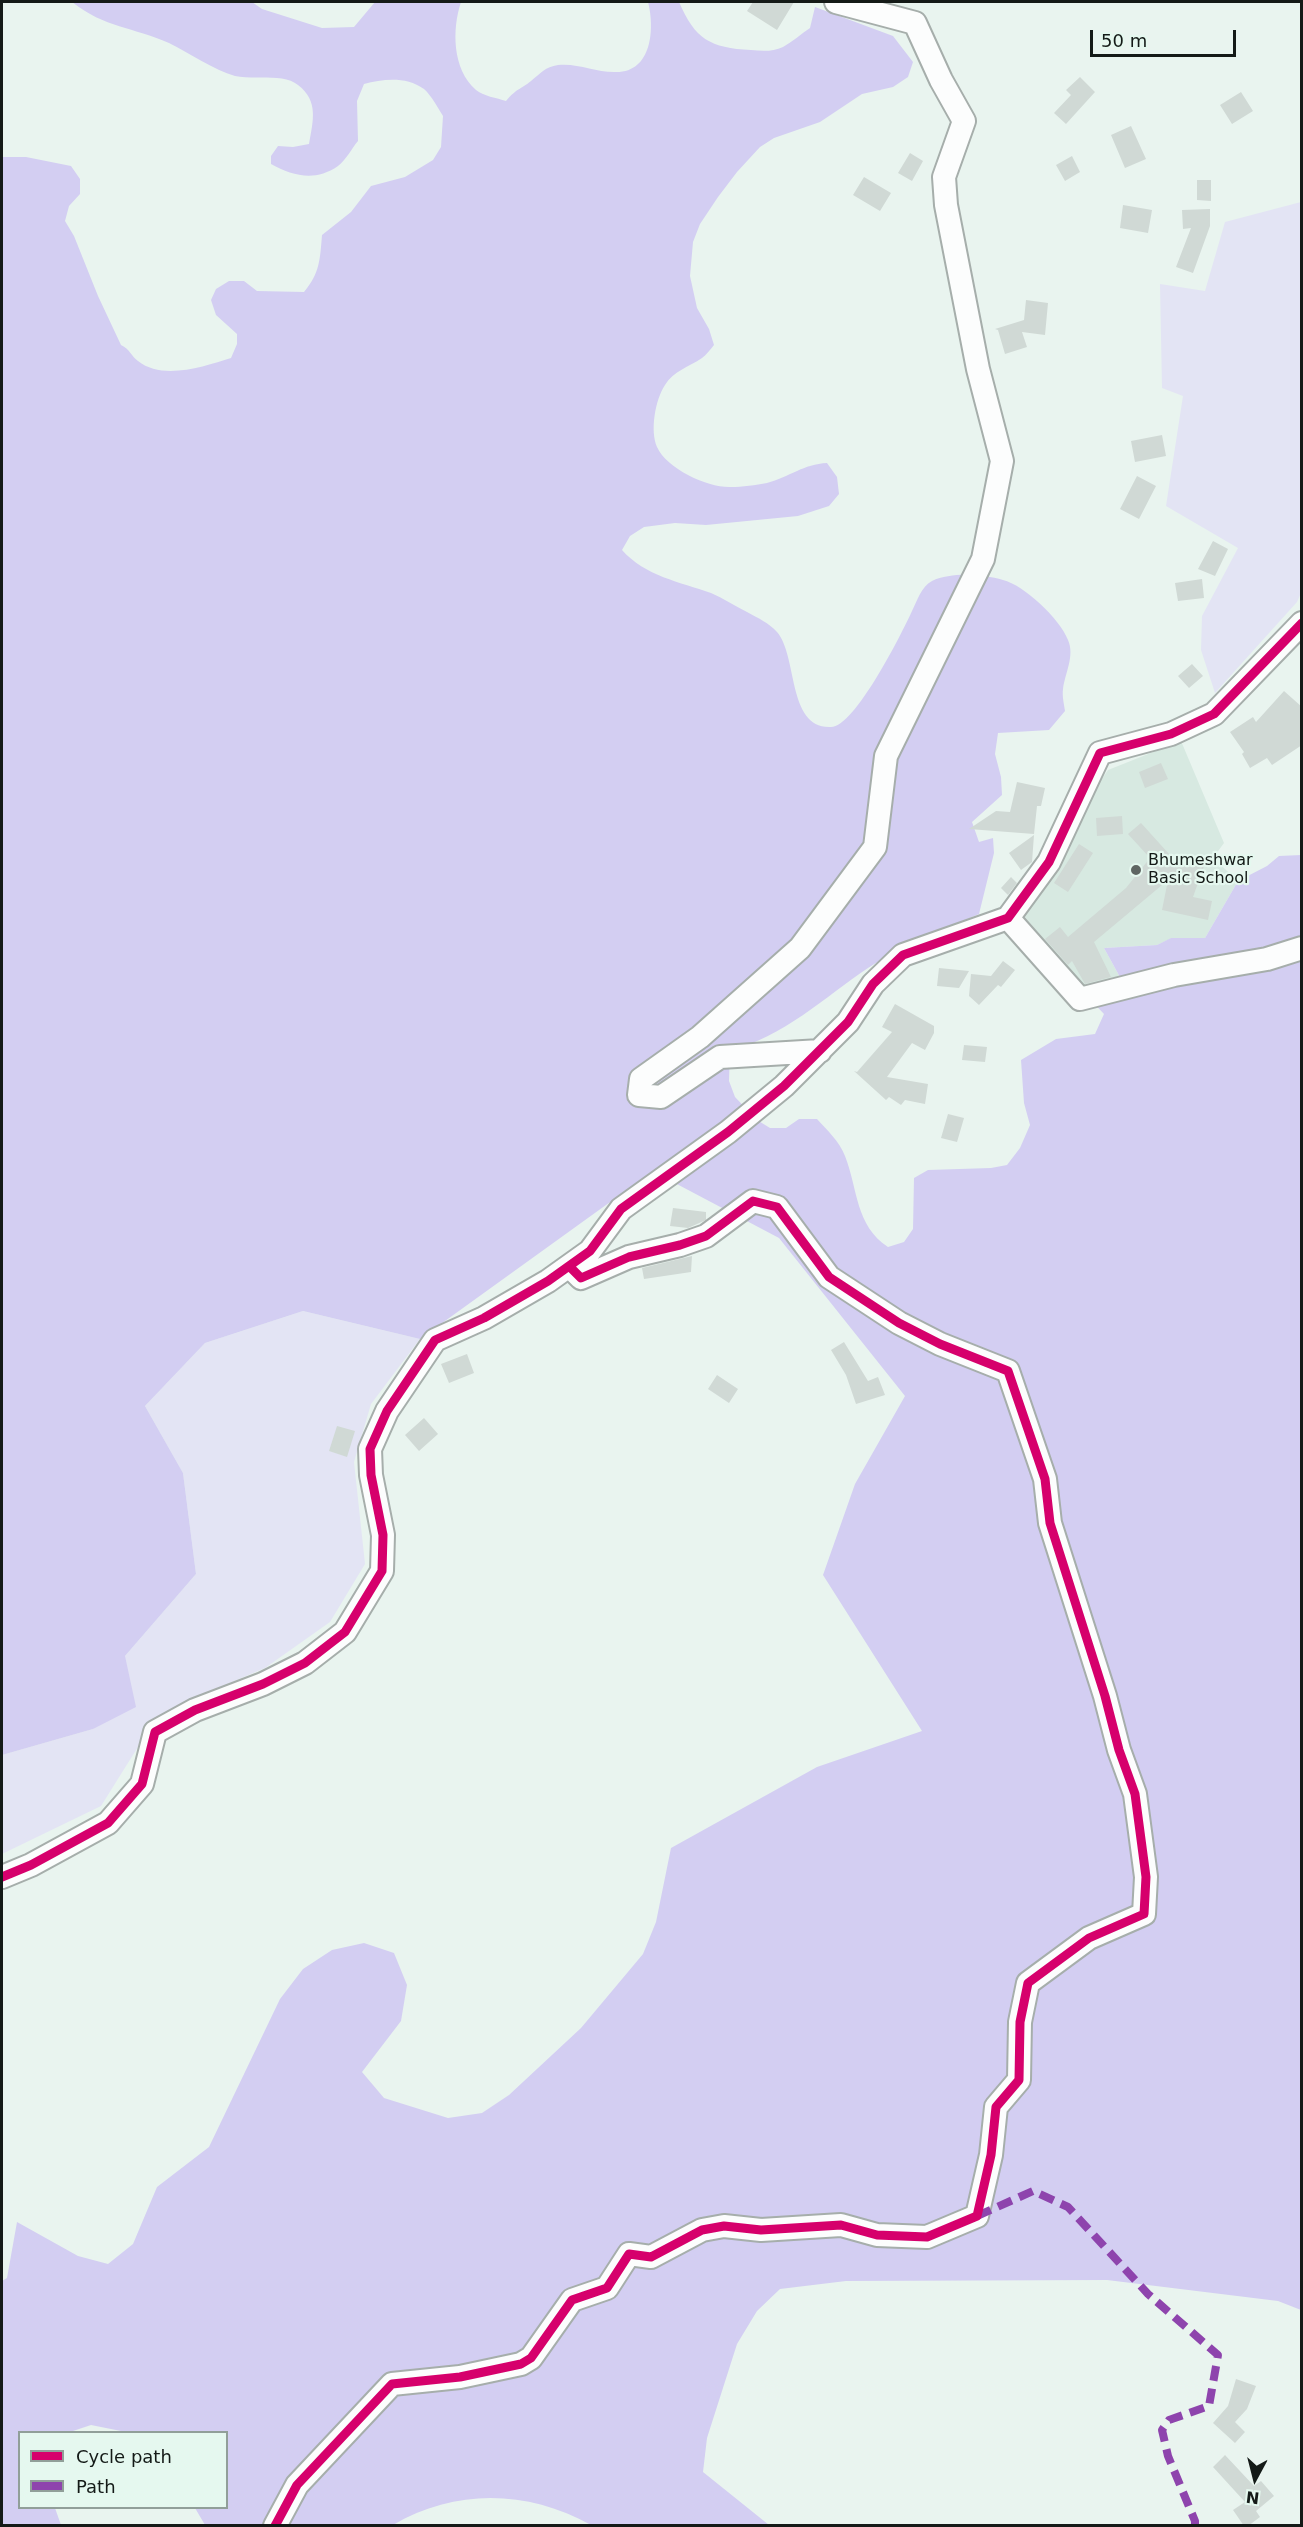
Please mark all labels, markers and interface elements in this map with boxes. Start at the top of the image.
scale bar [1093,18,1238,56]
text: 50 m [1101,30,1147,51]
place label: Bhumeshwar Basic School [1148,851,1253,889]
marker: Bhumeshwar Basic School [1129,863,1143,877]
legend [18,2431,228,2509]
text: Cycle path [76,2446,172,2467]
north arrow [1225,2449,1285,2509]
text: Path [76,2476,116,2497]
text: N [1245,2487,1261,2508]

